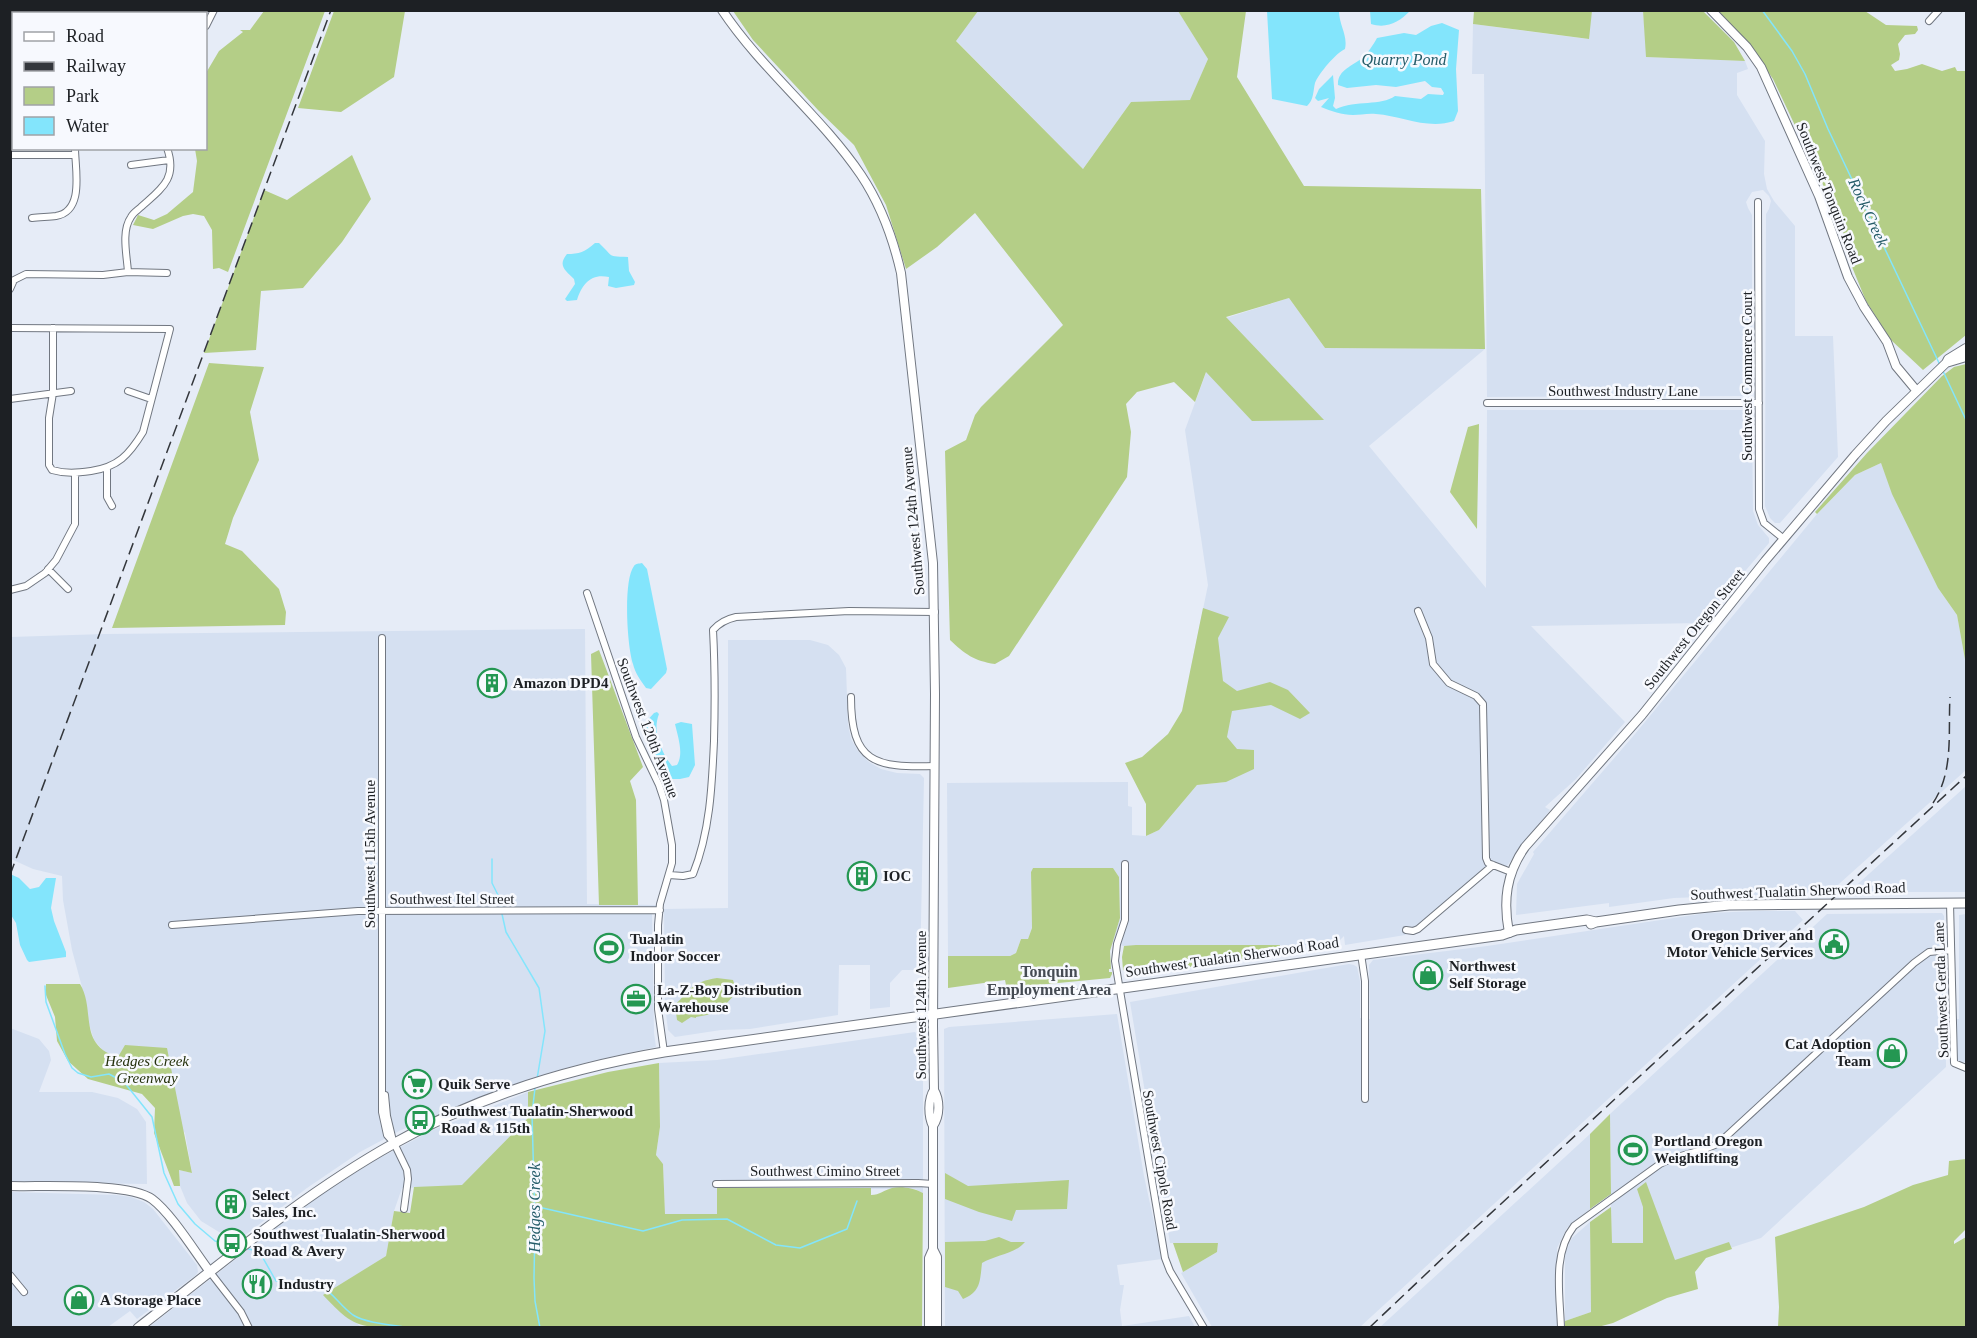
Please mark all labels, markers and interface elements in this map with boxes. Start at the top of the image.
legend [12,12,207,150]
text: Road [66,26,104,46]
water label: Quarry Pond [1362,51,1447,69]
text: Railway [66,56,126,76]
text: Park [66,86,99,106]
text: Water [66,116,109,136]
street label: Southwest Tonquin Road [1793,120,1865,267]
water label: Rock Creek [1845,174,1892,250]
street label: Southwest Commerce Court [1739,290,1755,461]
street label: Southwest Industry Lane [1548,383,1698,399]
street label: Southwest 124th Avenue [899,446,927,596]
street label: Southwest Oregon Street [1641,565,1748,692]
street label: Southwest 120th Avenue [614,656,682,801]
building icon: Amazon DPD4 [476,667,508,699]
place label: Amazon DPD4 [513,675,609,691]
street label: Southwest 115th Avenue [362,779,378,928]
building icon: IOC [846,860,878,892]
place label: IOC [883,868,911,884]
street label: Southwest Tualatin Sherwood Road [1690,879,1906,903]
street label: Southwest Itel Street [390,891,515,907]
street label: Southwest Gerda Lane [1931,921,1951,1059]
place label: Oregon Driver and Motor Vehicle Services [1667,927,1814,960]
public building icon: Oregon Driver and Motor Vehicle Services [1818,928,1850,960]
street label: Southwest 124th Avenue [913,930,929,1079]
place label: Tualatin Indoor Soccer [630,931,720,964]
sports icon: Tualatin Indoor Soccer [593,932,625,964]
street label: Southwest Tualatin Sherwood Road [1124,934,1340,980]
place label: Northwest Self Storage [1449,958,1526,991]
shop icon: Northwest Self Storage [1412,959,1444,991]
district label: Tonquin Employment Area [987,963,1111,999]
place label: La-Z-Boy Distribution Warehouse [657,982,802,1015]
office icon: La-Z-Boy Distribution Warehouse [620,983,652,1015]
place label: Cat Adoption Team [1785,1036,1872,1069]
shop icon: Cat Adoption Team [1876,1037,1908,1069]
park label: Hedges Creek Greenway [104,1053,189,1086]
supermarket icon: Quik Serve [401,1068,433,1100]
place label: Quik Serve [438,1076,510,1092]
street label: Southwest Cipole Road [1140,1089,1180,1232]
place label: Southwest Tualatin-Sherwood Road & 115th [441,1103,634,1136]
bus stop icon: Southwest Tualatin-Sherwood Road & 115th [404,1104,436,1136]
place label: Portland Oregon Weightlifting [1654,1133,1763,1166]
sports icon: Portland Oregon Weightlifting [1617,1134,1649,1166]
water label: Hedges Creek [526,1162,544,1254]
street label: Southwest Cimino Street [750,1163,901,1179]
place label: Select Sales, Inc. [252,1187,317,1220]
building icon: Select Sales, Inc. [215,1188,247,1220]
place label: Southwest Tualatin-Sherwood Road & Avery [253,1226,446,1259]
bus stop icon: Southwest Tualatin-Sherwood Road & Avery [216,1227,248,1259]
restaurant icon: Industry [241,1268,273,1300]
place label: Industry [278,1276,334,1292]
shop icon: A Storage Place [63,1284,95,1316]
place label: A Storage Place [100,1292,201,1308]

